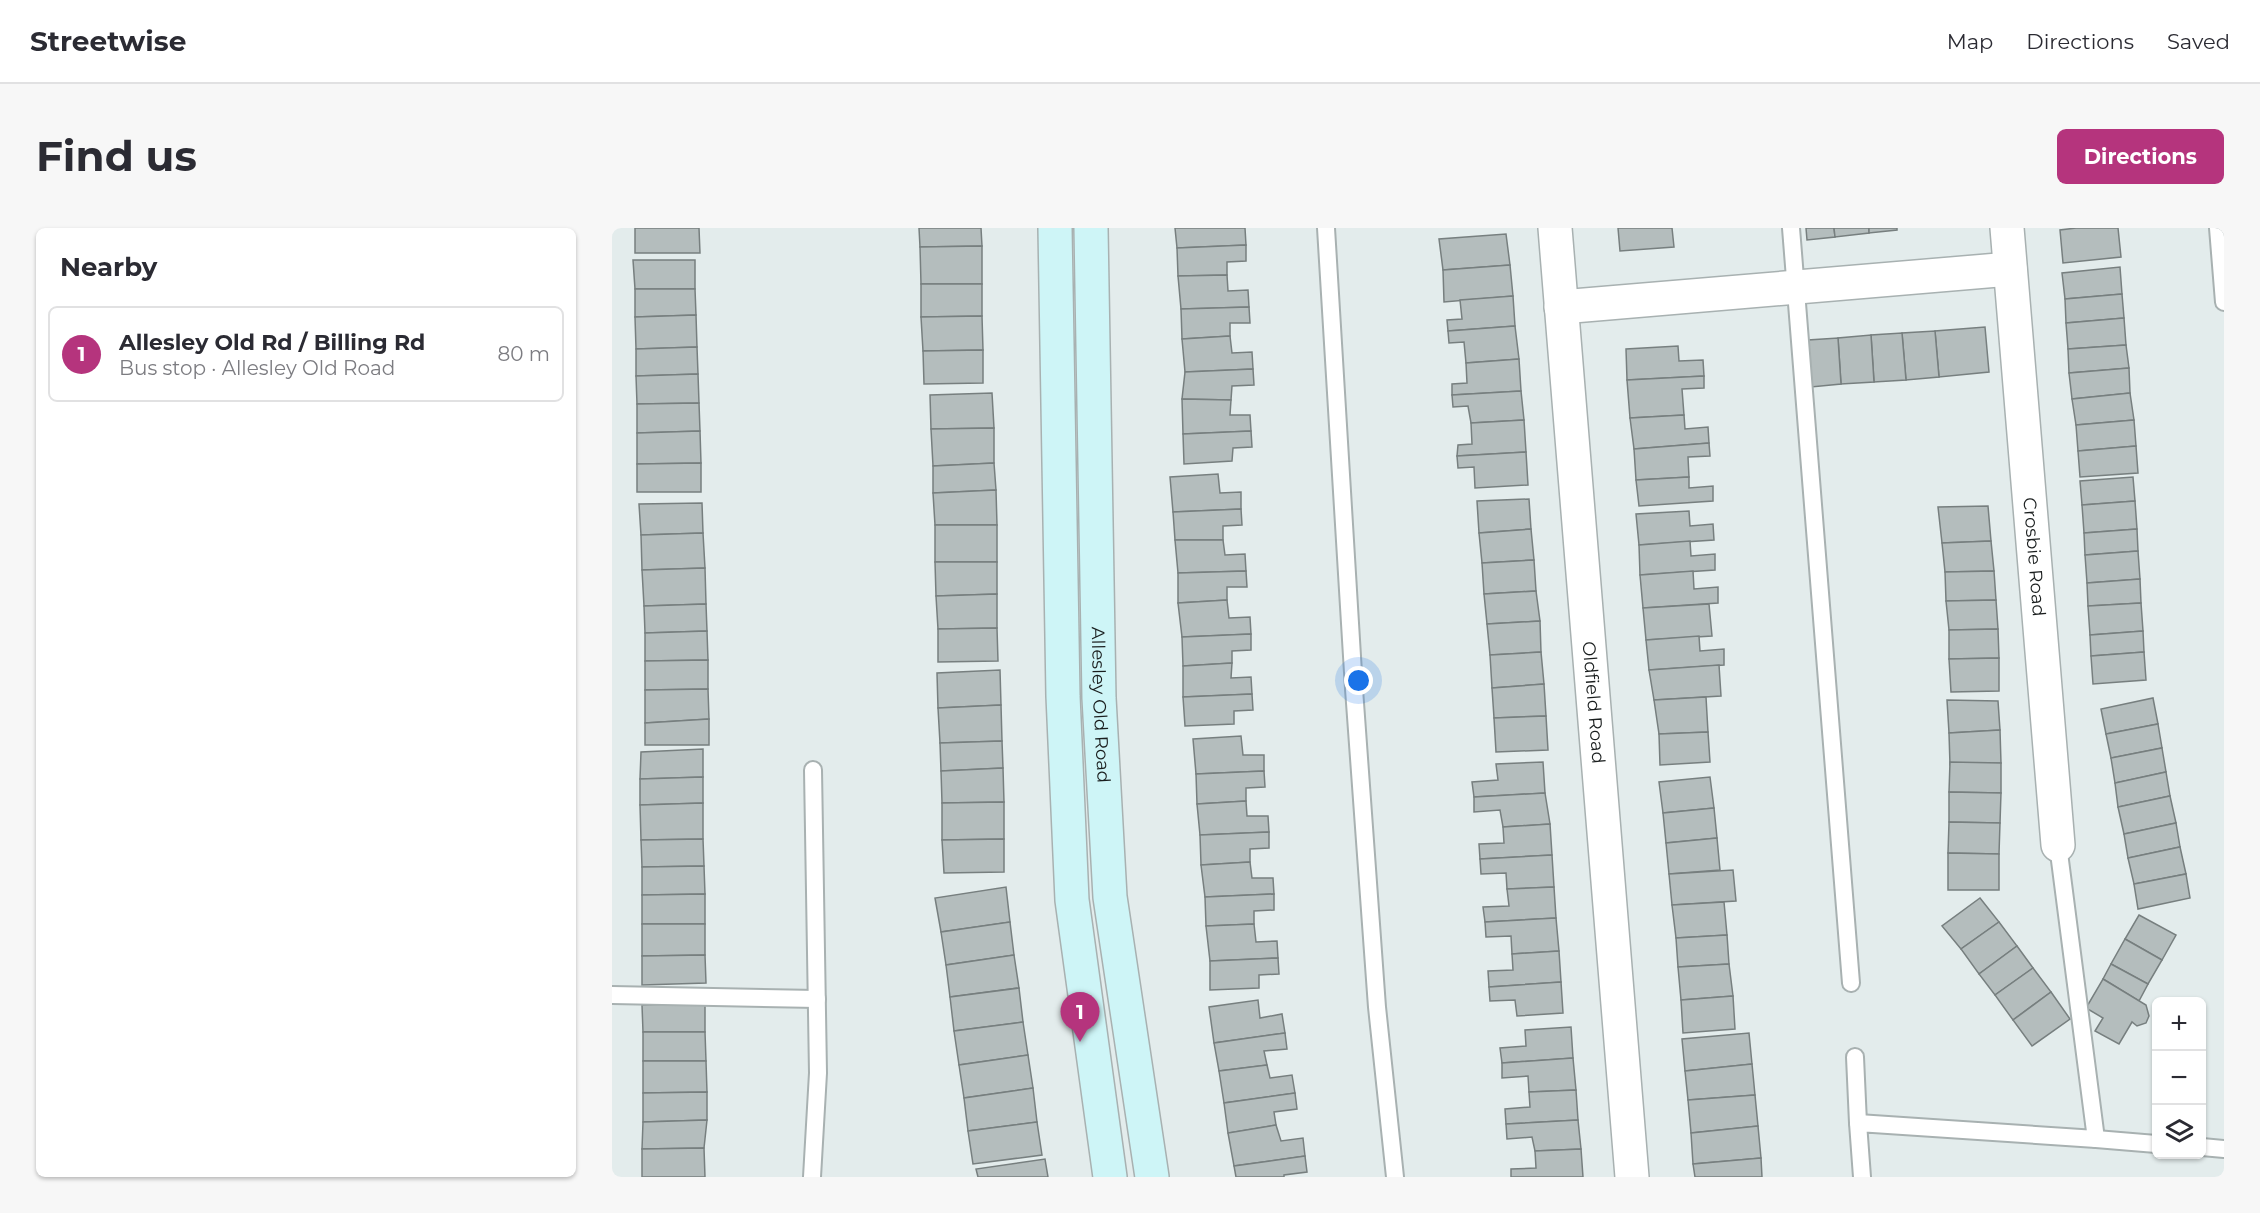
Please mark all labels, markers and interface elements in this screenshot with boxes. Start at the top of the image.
text: Streetwise [30,24,186,58]
text: Map [1947,29,1993,54]
text: Directions [2026,29,2134,54]
text: Saved [2167,29,2230,54]
button: Directions [2057,129,2224,184]
text: Find us [36,130,197,182]
text: Nearby [60,251,157,283]
text: Allesley Old Rd / Billing Rd [119,329,425,356]
text: 1 [78,342,85,366]
text: 80 m [498,342,550,366]
text: Bus stop · Allesley Old Road [119,356,395,380]
street label: Crosbie Road [2018,496,2050,617]
street label: Allesley Old Road [1087,627,1115,784]
street label: Oldfield Road [1578,640,1609,764]
your location [1344,666,1373,695]
pin: 1 [1060,992,1100,1042]
map controls [2152,997,2206,1159]
button: + [2152,997,2206,1051]
button: − [2152,1051,2206,1105]
button: layers [2152,1105,2206,1159]

